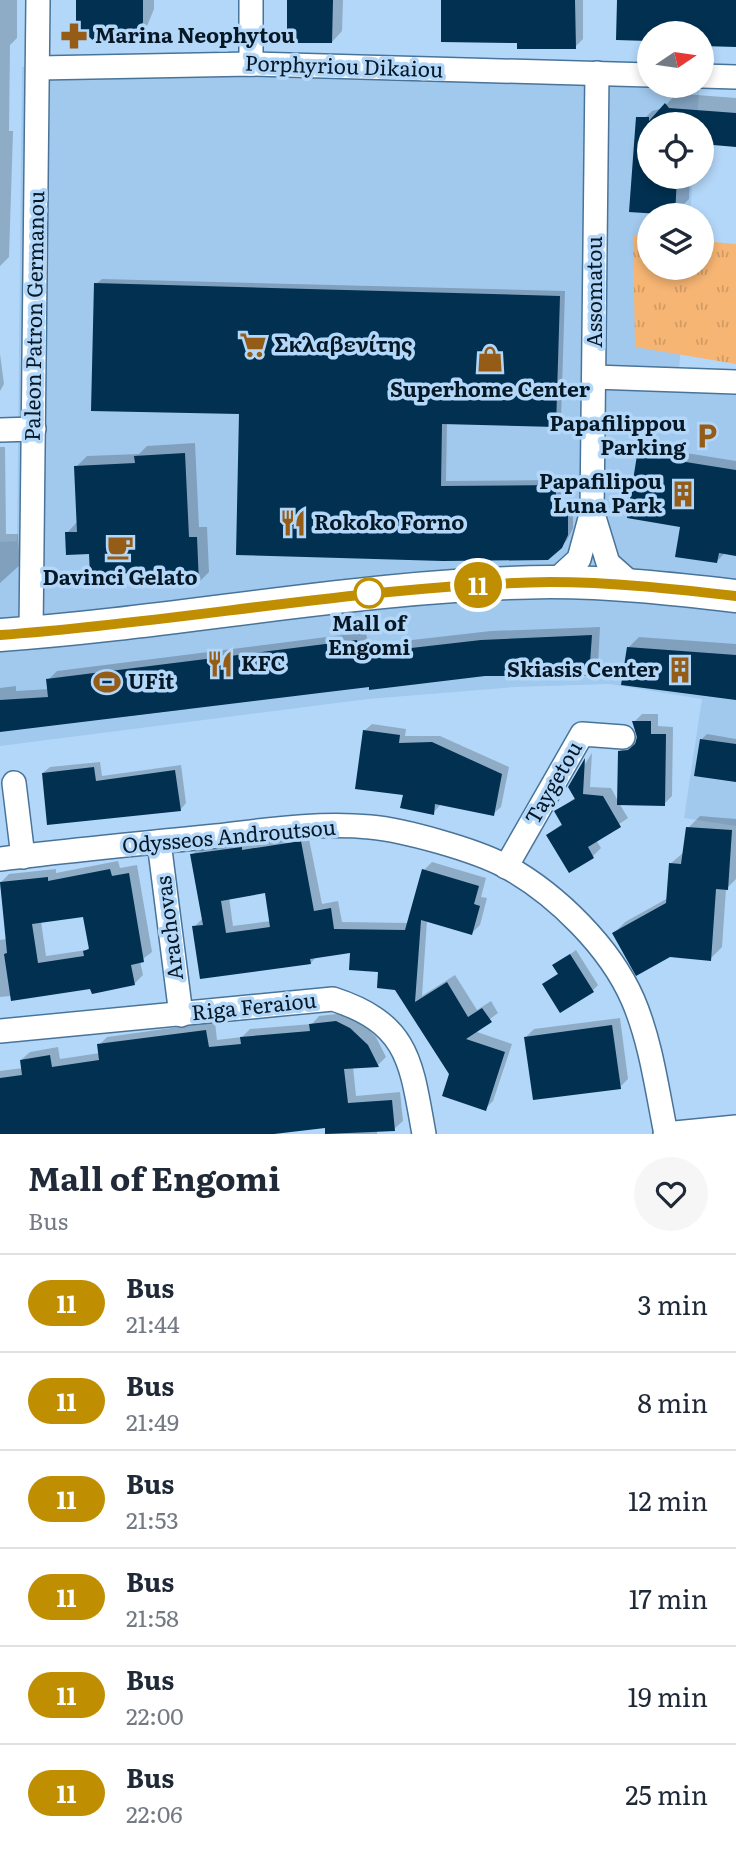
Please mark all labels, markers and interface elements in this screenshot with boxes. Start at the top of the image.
place label: Marina Neophytou [95,18,295,49]
pharmacy icon: Marina Neophytou [59,21,89,51]
north arrow [637,21,714,98]
map controls [637,21,714,280]
street label: Porphyriou Dikaiou [244,46,444,83]
button: locate [637,112,714,189]
street label: Paleon Patron Germanou [15,191,50,441]
button: layers [637,203,714,280]
street label: Assomatou [577,236,608,348]
place label: Σκλαβενίτης [274,327,412,358]
supermarket icon: Σκλαβενίτης [238,330,268,360]
shop icon: Superhome Center [475,344,505,374]
place label: Superhome Center [390,372,591,403]
place label: Papafilippou Parking [549,406,686,461]
parking icon: Papafilippou Parking [692,421,722,451]
place label: Papafilipou Luna Park [539,464,663,519]
building icon: Papafilipou Luna Park [668,479,698,509]
place label: Rokoko Forno [314,505,464,536]
restaurant icon: Rokoko Forno [278,508,308,538]
cafe icon: Davinci Gelato [105,532,135,562]
place label: Davinci Gelato [42,560,198,591]
line badge: 11 [447,562,510,608]
text: 11 [468,567,488,602]
marker: Mall of Engomi [354,578,384,608]
place label: Mall of Engomi [328,606,410,661]
place label: KFC [241,646,285,677]
restaurant icon: KFC [205,649,235,679]
place label: Skiasis Center [507,652,660,683]
building icon: Skiasis Center [665,655,695,685]
place label: UFit [128,664,175,695]
sports icon: UFit [92,667,122,697]
street label: Taygetou [515,734,588,829]
street label: Odysseos Androutsou [121,810,337,859]
street label: Arachovas [146,874,189,982]
street label: Riga Feraiou [190,983,318,1027]
text: Mall of Engomi [28,1152,280,1201]
button: heart [634,1157,708,1231]
text: Bus [28,1203,68,1237]
text: Bus [126,1267,174,1306]
text: 3 min [638,1284,708,1323]
text: 11 [57,1285,76,1320]
text: 21:44 [126,1306,180,1340]
text: Bus [126,1365,174,1404]
text: 8 min [637,1382,708,1421]
text: 11 [57,1383,76,1418]
text: 21:49 [126,1404,179,1438]
text: Bus [126,1463,174,1502]
text: 12 min [628,1480,708,1519]
text: 11 [57,1481,76,1516]
text: 21:53 [126,1502,179,1536]
text: Bus [126,1561,174,1600]
text: 17 min [629,1578,708,1617]
text: 11 [57,1579,76,1614]
text: 21:58 [126,1600,179,1634]
text: Bus [126,1659,174,1698]
text: 19 min [628,1676,708,1715]
text: 11 [57,1677,76,1712]
text: 22:00 [126,1698,184,1732]
text: Bus [126,1757,174,1796]
text: 25 min [625,1774,708,1813]
text: 11 [57,1775,76,1810]
text: 22:06 [126,1796,183,1830]

